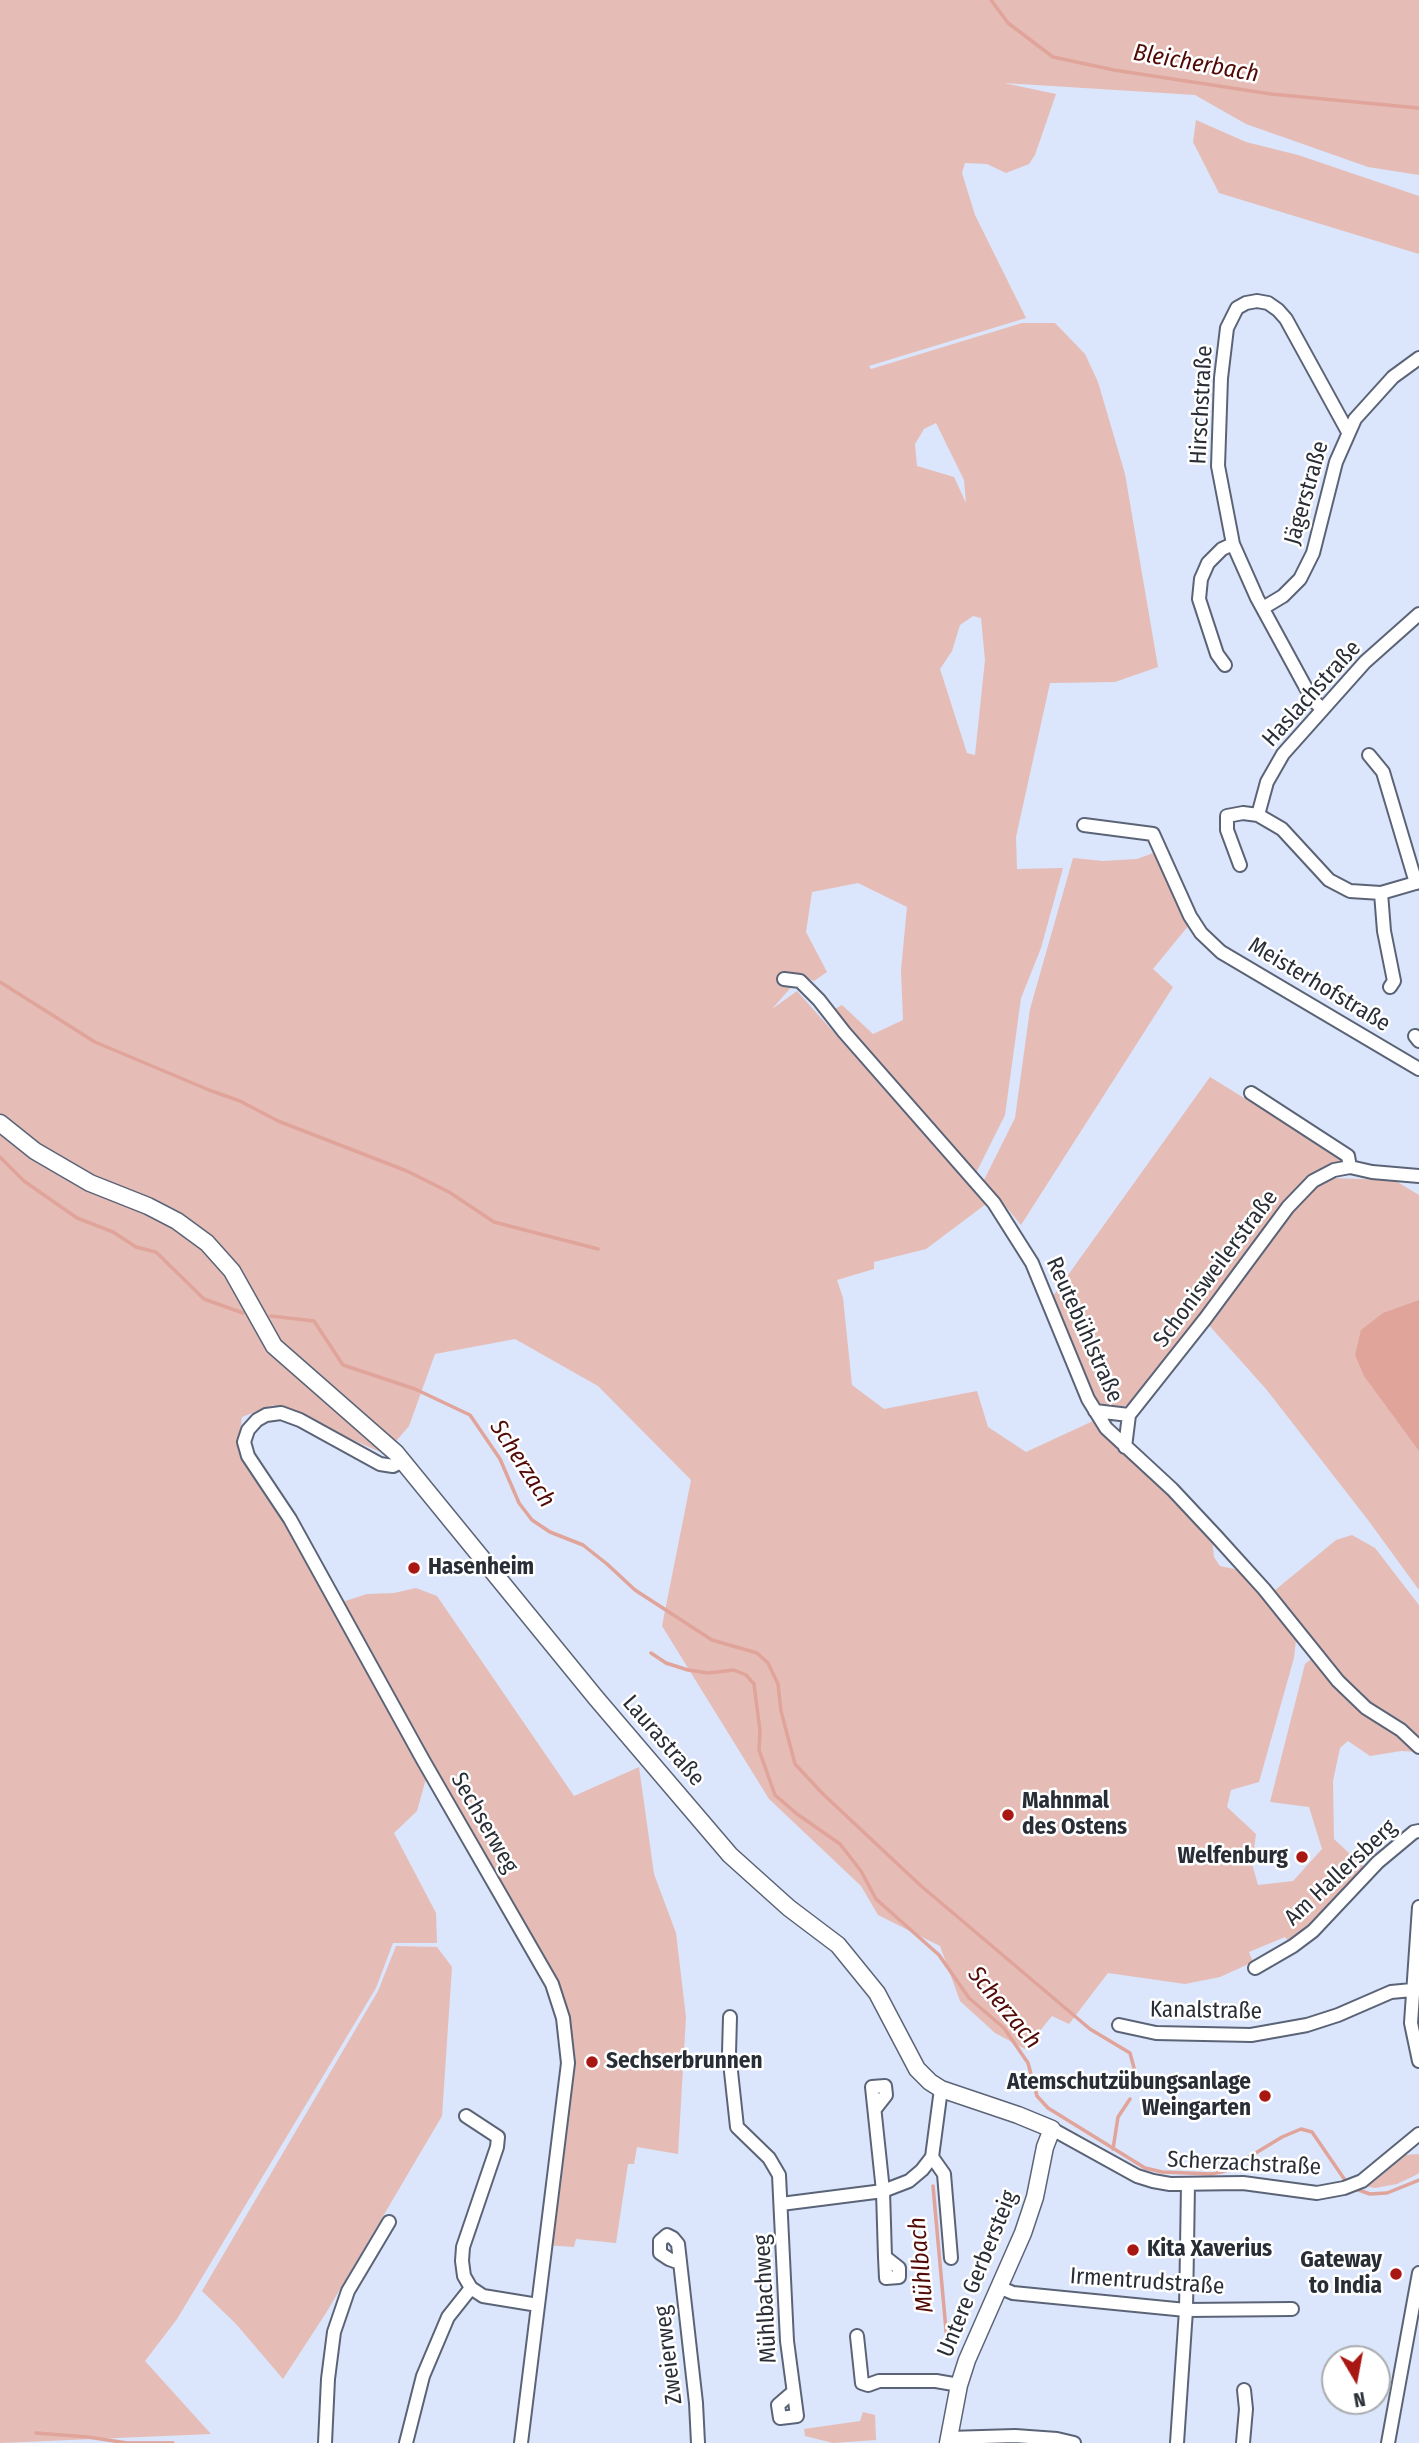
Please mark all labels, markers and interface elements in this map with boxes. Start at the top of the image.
water label: Bleicherbach [1131,39,1261,89]
street label: Hirschstraße [1185,345,1219,465]
street label: Jägerstraße [1279,438,1335,548]
street label: Haslachstraße [1257,635,1367,753]
street label: Meisterhofstraße [1243,932,1395,1038]
street label: Schonisweilerstraße [1148,1185,1284,1353]
street label: Reutebühlstraße [1040,1253,1128,1407]
water label: Scherzach [483,1415,561,1513]
place label: Hasenheim [428,1554,534,1582]
marker: Hasenheim [406,1560,422,1576]
street label: Laurastraße [616,1690,710,1792]
street label: Sechserweg [444,1768,524,1878]
place label: Mahnmal des Ostens [1022,1788,1127,1842]
marker: Mahnmal des Ostens [1000,1807,1016,1823]
street label: Am Hallersberg [1279,1814,1403,1932]
place label: Welfenburg [1177,1843,1288,1871]
marker: Welfenburg [1294,1849,1310,1865]
water label: Scherzach [961,1961,1047,2055]
street label: Kanalstraße [1150,1996,1262,2026]
place label: Sechserbrunnen [606,2048,762,2076]
marker: Sechserbrunnen [584,2054,600,2070]
place label: Atemschutzübungsanlage Weingarten [1007,2069,1251,2123]
marker: Atemschutzübungsanlage Weingarten [1257,2088,1273,2104]
street label: Scherzachstraße [1166,2146,1322,2182]
street label: Untere Gerbersteig [932,2187,1024,2361]
water label: Mühlbach [903,2216,941,2314]
street label: Mühlbachweg [749,2234,783,2364]
place label: Kita Xaverius [1147,2236,1272,2264]
marker: Kita Xaverius [1125,2242,1141,2258]
place label: Gateway to India [1300,2247,1382,2301]
street label: Irmentrudstraße [1069,2263,1225,2301]
marker: Gateway to India [1388,2266,1404,2282]
street label: Zweierweg [649,2304,689,2406]
north arrow [1321,2345,1391,2415]
text: N [1352,2387,1367,2412]

